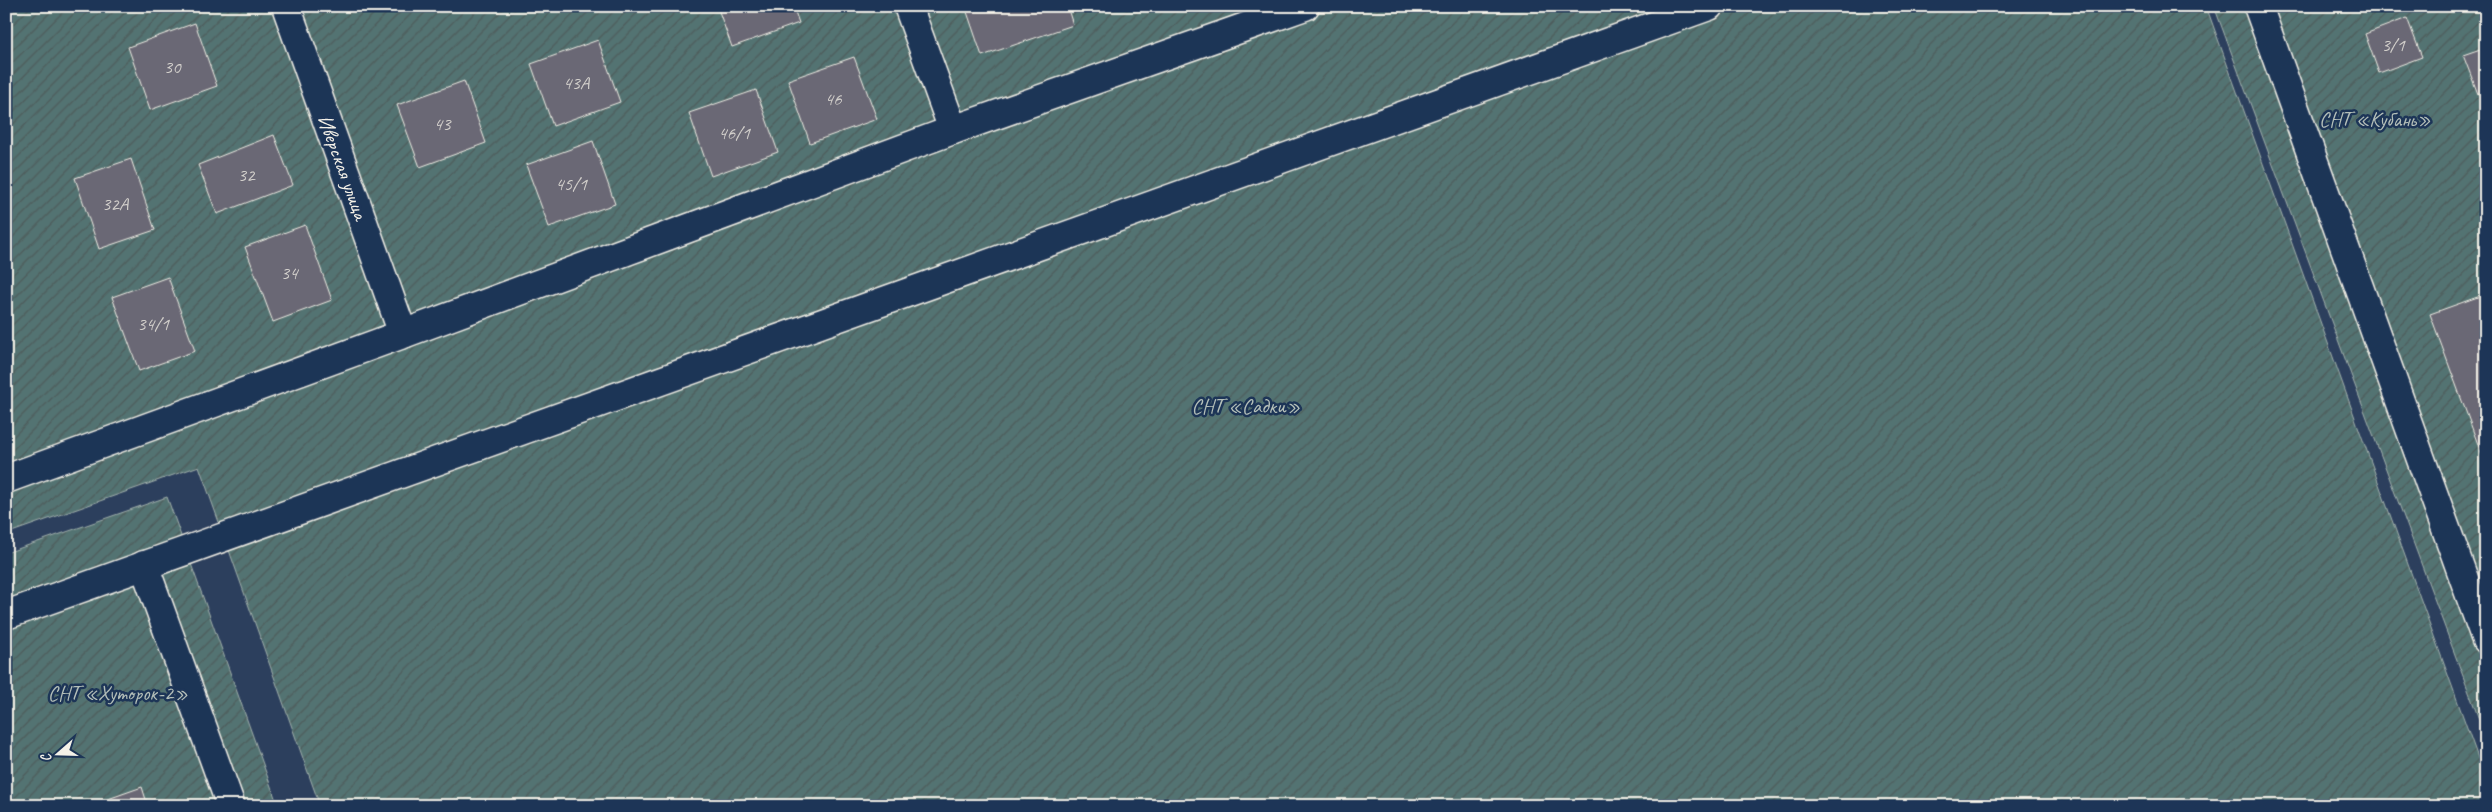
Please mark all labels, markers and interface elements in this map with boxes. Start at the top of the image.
house number: 3/1 [2381,33,2406,57]
house number: 30 [163,55,182,79]
house number: 43А [563,71,591,95]
house number: 46 [824,87,843,111]
park label: СНТ «Кубань» [2319,106,2431,132]
street label: Иверская улица [312,111,375,225]
house number: 43 [433,112,452,136]
house number: 46/1 [718,121,751,145]
house number: 32 [237,163,256,187]
house number: 45/1 [555,172,588,196]
house number: 32А [102,192,130,216]
house number: 34 [280,261,300,285]
house number: 34/1 [137,312,170,336]
park label: СНТ «Садки» [1192,393,1301,419]
park label: СНТ «Хуторок-2» [48,680,188,706]
north arrow [32,730,82,780]
text: С [36,750,55,764]

